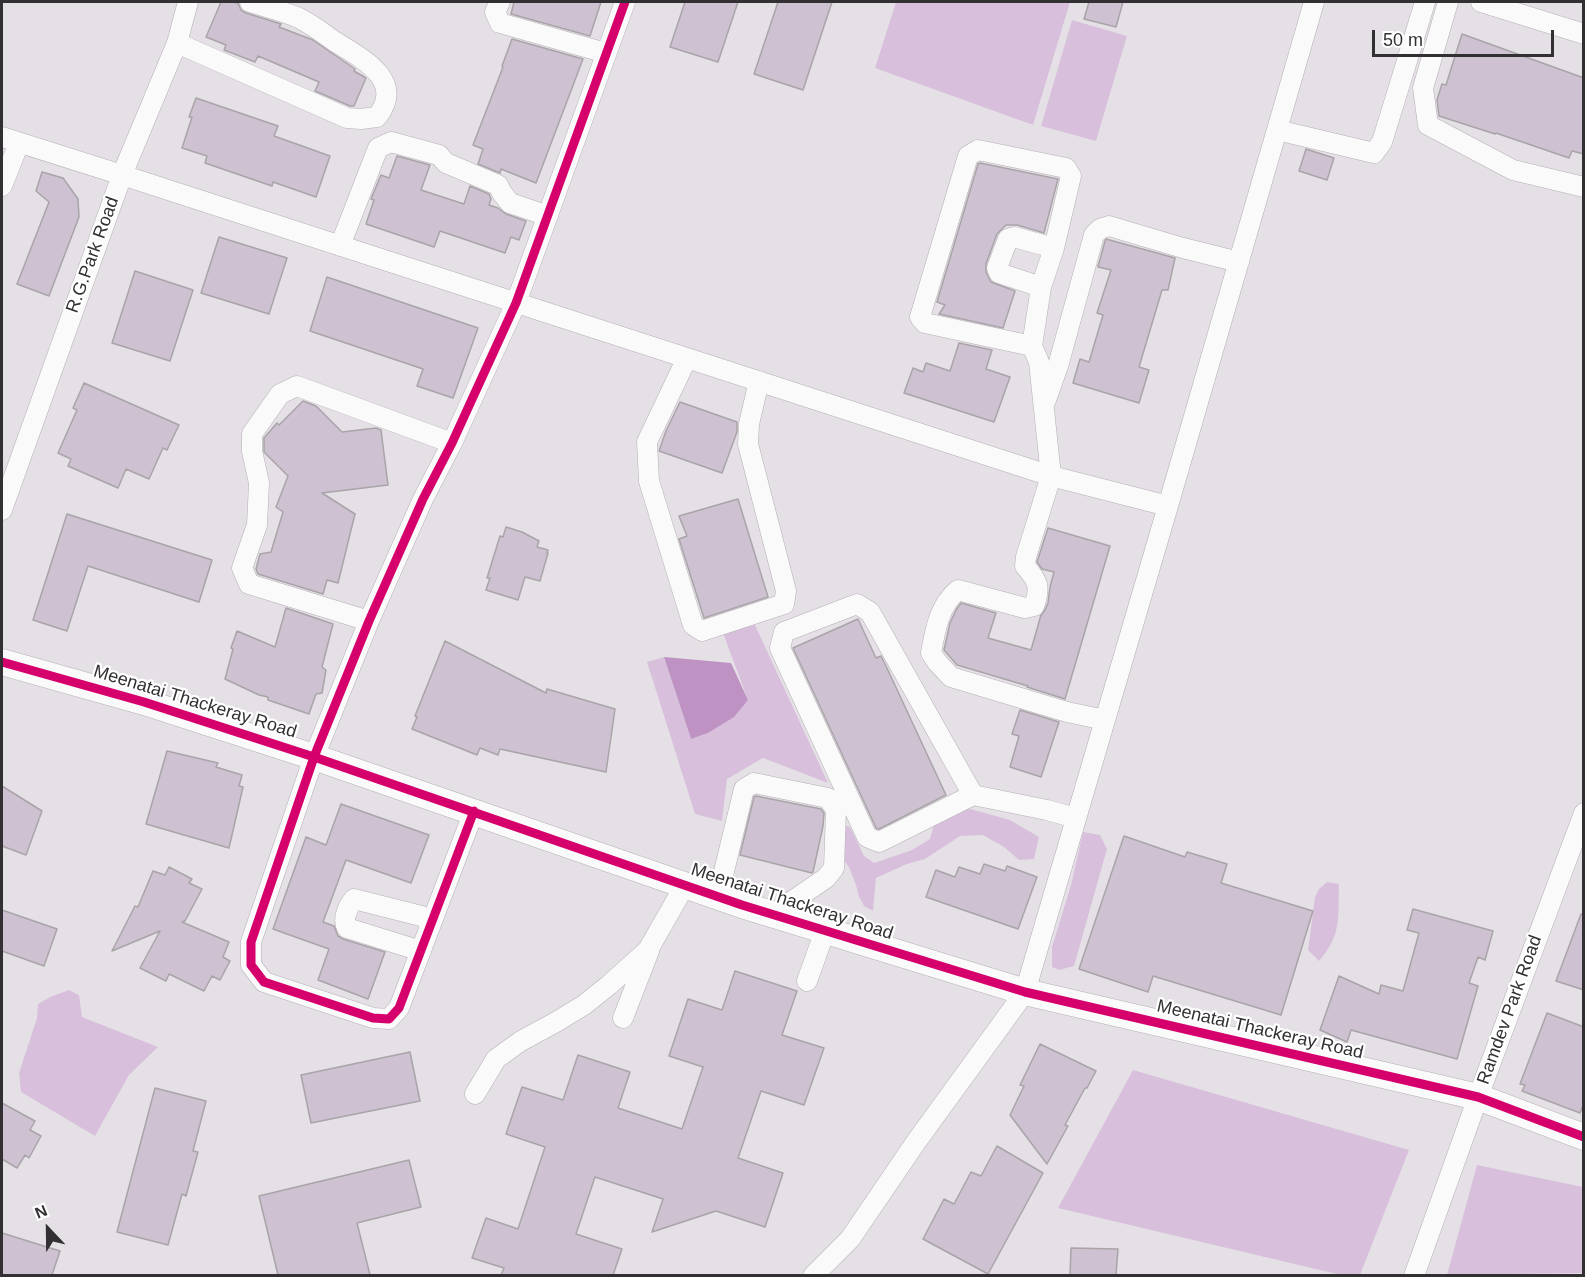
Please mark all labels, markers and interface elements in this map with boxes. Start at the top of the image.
scale bar [1375,18,1556,56]
text: 50 m [1383,30,1423,50]
street label: R.G.Park Road [62,194,124,316]
street label: Meenatai Thackeray Road [91,661,299,743]
street label: Meenatai Thackeray Road [688,859,896,945]
street label: Ramdev Park Road [1473,933,1547,1087]
street label: Meenatai Thackeray Road [1155,996,1365,1064]
north arrow [18,1199,78,1259]
text: N [33,1202,50,1222]

